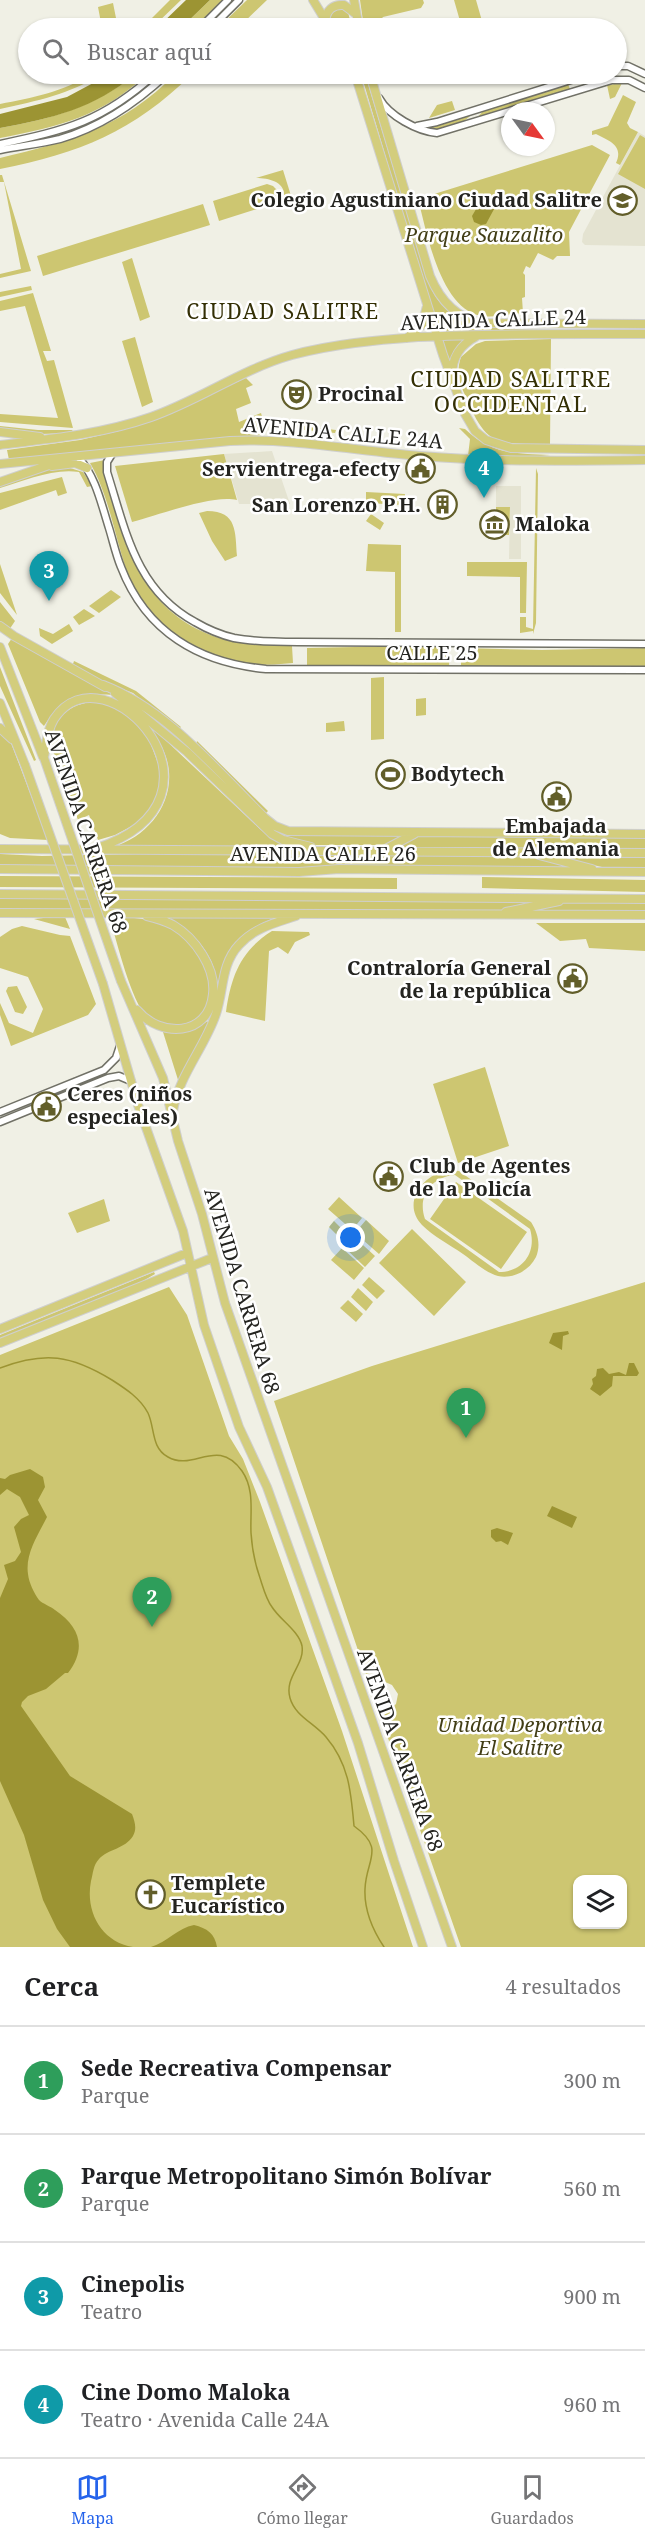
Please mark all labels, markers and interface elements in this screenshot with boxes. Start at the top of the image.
search box [18,18,627,84]
icon: search [39,35,72,68]
text: Buscar aquí [87,36,211,66]
north arrow [501,102,555,156]
school or university icon: Colegio Agustiniano Ciudad Salitre [607,184,639,216]
place label: Colegio Agustiniano Ciudad Salitre [250,186,602,213]
park label: Parque Sauzalito [404,221,563,248]
district label: CIUDAD SALITRE [186,297,380,325]
street label: AVENIDA CALLE 24 [400,303,586,336]
district label: CIUDAD SALITRE OCCIDENTAL [410,363,612,418]
theatre icon: Procinal [281,378,313,410]
place label: Procinal [318,380,403,407]
street label: AVENIDA CALLE 24A [242,410,445,455]
pin: 4 [464,448,504,498]
public building icon: Servientrega-efecty [405,453,437,485]
place label: Servientrega-efecty [202,455,400,482]
building icon: San Lorenzo P.H. [426,489,458,521]
place label: San Lorenzo P.H. [252,491,421,518]
museum icon: Maloka [478,508,510,540]
place label: Maloka [515,510,590,537]
pin: 3 [29,552,68,601]
street label: CALLE 25 [386,639,478,666]
street label: AVENIDA CARRERA 68 [39,725,134,937]
sports icon: Bodytech [374,758,406,790]
place label: Bodytech [411,760,505,787]
public building icon: Embajada de Alemania [540,780,572,812]
place label: Embajada de Alemania [492,812,620,862]
street label: AVENIDA CALLE 26 [230,840,416,867]
place label: Contraloría General de la república [347,954,551,1004]
public building icon: Contraloría General de la república [556,963,588,995]
place label: Ceres (niños especiales) [67,1080,192,1130]
public building icon: Ceres (niños especiales) [30,1090,62,1122]
place label: Club de Agentes de la Policía [409,1152,570,1202]
public building icon: Club de Agentes de la Policía [372,1161,404,1193]
street label: AVENIDA CARRERA 68 [198,1184,287,1397]
your location [336,1223,365,1252]
pin: 1 [446,1388,486,1438]
pin: 2 [132,1578,172,1627]
street label: AVENIDA CARRERA 68 [351,1644,450,1855]
park label: Unidad Deportiva El Salitre [437,1711,603,1761]
place label: Templete Eucarístico [171,1869,285,1919]
map controls [573,1875,627,1929]
button: layers [573,1875,627,1929]
church icon: Templete Eucarístico [134,1879,166,1911]
text: Cerca [24,1968,99,2004]
text: 4 resultados [505,1973,621,2000]
text: Sede Recreativa Compensar [81,2052,392,2082]
text: 1 [38,2067,49,2094]
text: 300 m [563,2067,621,2094]
text: Parque [81,2082,149,2109]
text: Parque Metropolitano Simón Bolívar [81,2160,492,2190]
text: 2 [38,2175,49,2202]
text: 560 m [563,2175,621,2202]
text: Parque [81,2190,149,2217]
text: Cinepolis [81,2268,185,2298]
text: 3 [38,2283,49,2310]
text: 900 m [563,2283,621,2310]
text: Teatro [81,2298,142,2325]
text: Cine Domo Maloka [81,2376,290,2406]
text: 4 [38,2391,49,2418]
text: 960 m [563,2391,621,2418]
text: Teatro · Avenida Calle 24A [81,2406,329,2433]
tab: Mapa [71,2471,114,2529]
tab: Cómo llegar [257,2471,348,2529]
tab: Guardados [490,2471,574,2529]

